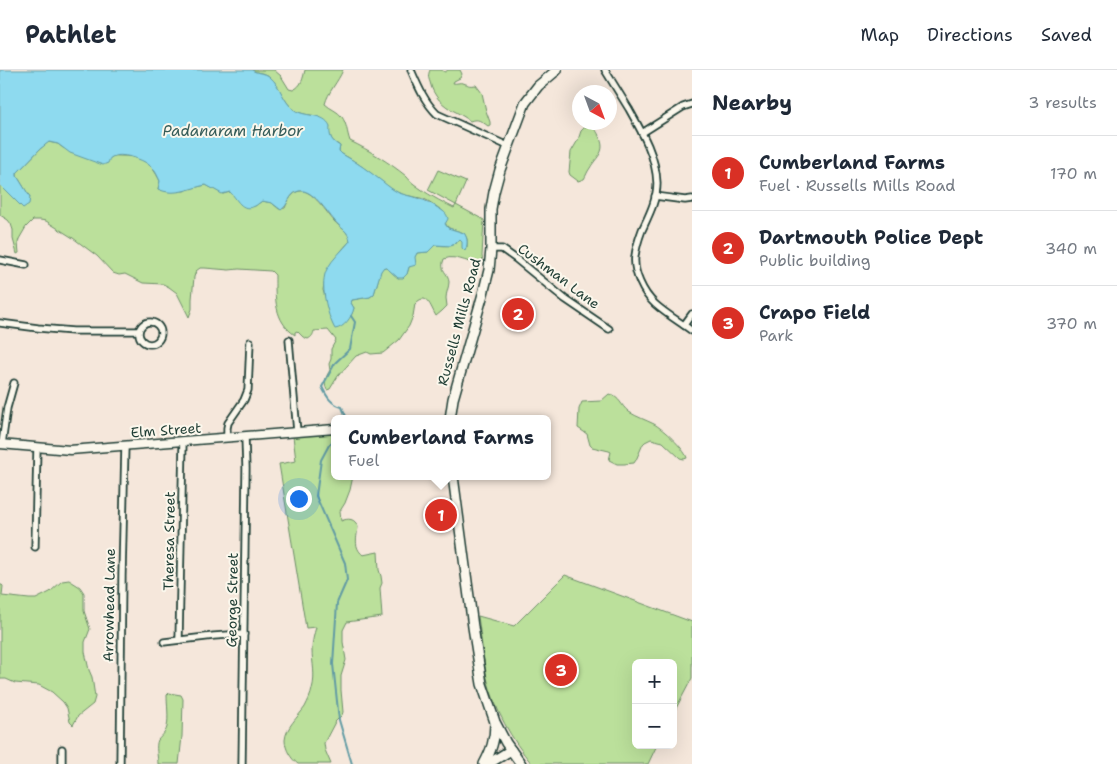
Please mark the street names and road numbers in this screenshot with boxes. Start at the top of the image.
street label: Cushman Lane [514,239,604,313]
street label: Russells Mills Road [433,256,485,388]
street label: Elm Street [130,419,202,441]
street label: Theresa Street [159,491,179,591]
street label: Arrowhead Lane [99,548,119,662]
street label: George Street [222,552,242,648]

